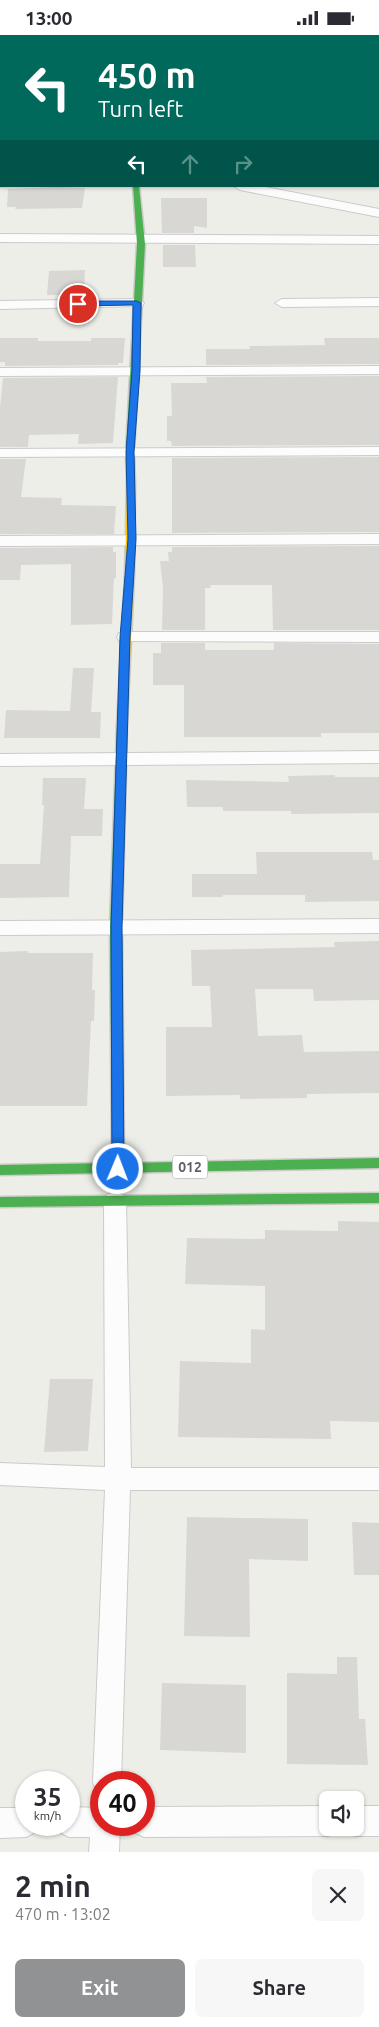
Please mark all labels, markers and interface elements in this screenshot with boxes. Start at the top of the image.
text: 13:00 [25,7,73,29]
icon: left [15,55,80,120]
text: 450 m [98,55,196,95]
text: Turn left [98,96,183,121]
icon: left [123,150,151,178]
icon: ahead [176,150,204,178]
icon: right [229,150,257,178]
pin [57,283,99,325]
icon: arrive [64,290,92,318]
position arrow [91,1142,143,1194]
road number: 012 [172,1155,208,1179]
speed limit sign: 40 [90,1771,155,1836]
text: 35 [33,1783,62,1811]
map controls [319,1791,364,1836]
button: sound [319,1791,364,1836]
text: km/h [34,1809,61,1822]
text: 2 min [15,1869,91,1903]
button: close [312,1869,364,1921]
text: 470 m · 13:02 [15,1905,111,1923]
button: Exit [15,1959,185,2017]
button: Share [195,1959,364,2017]

